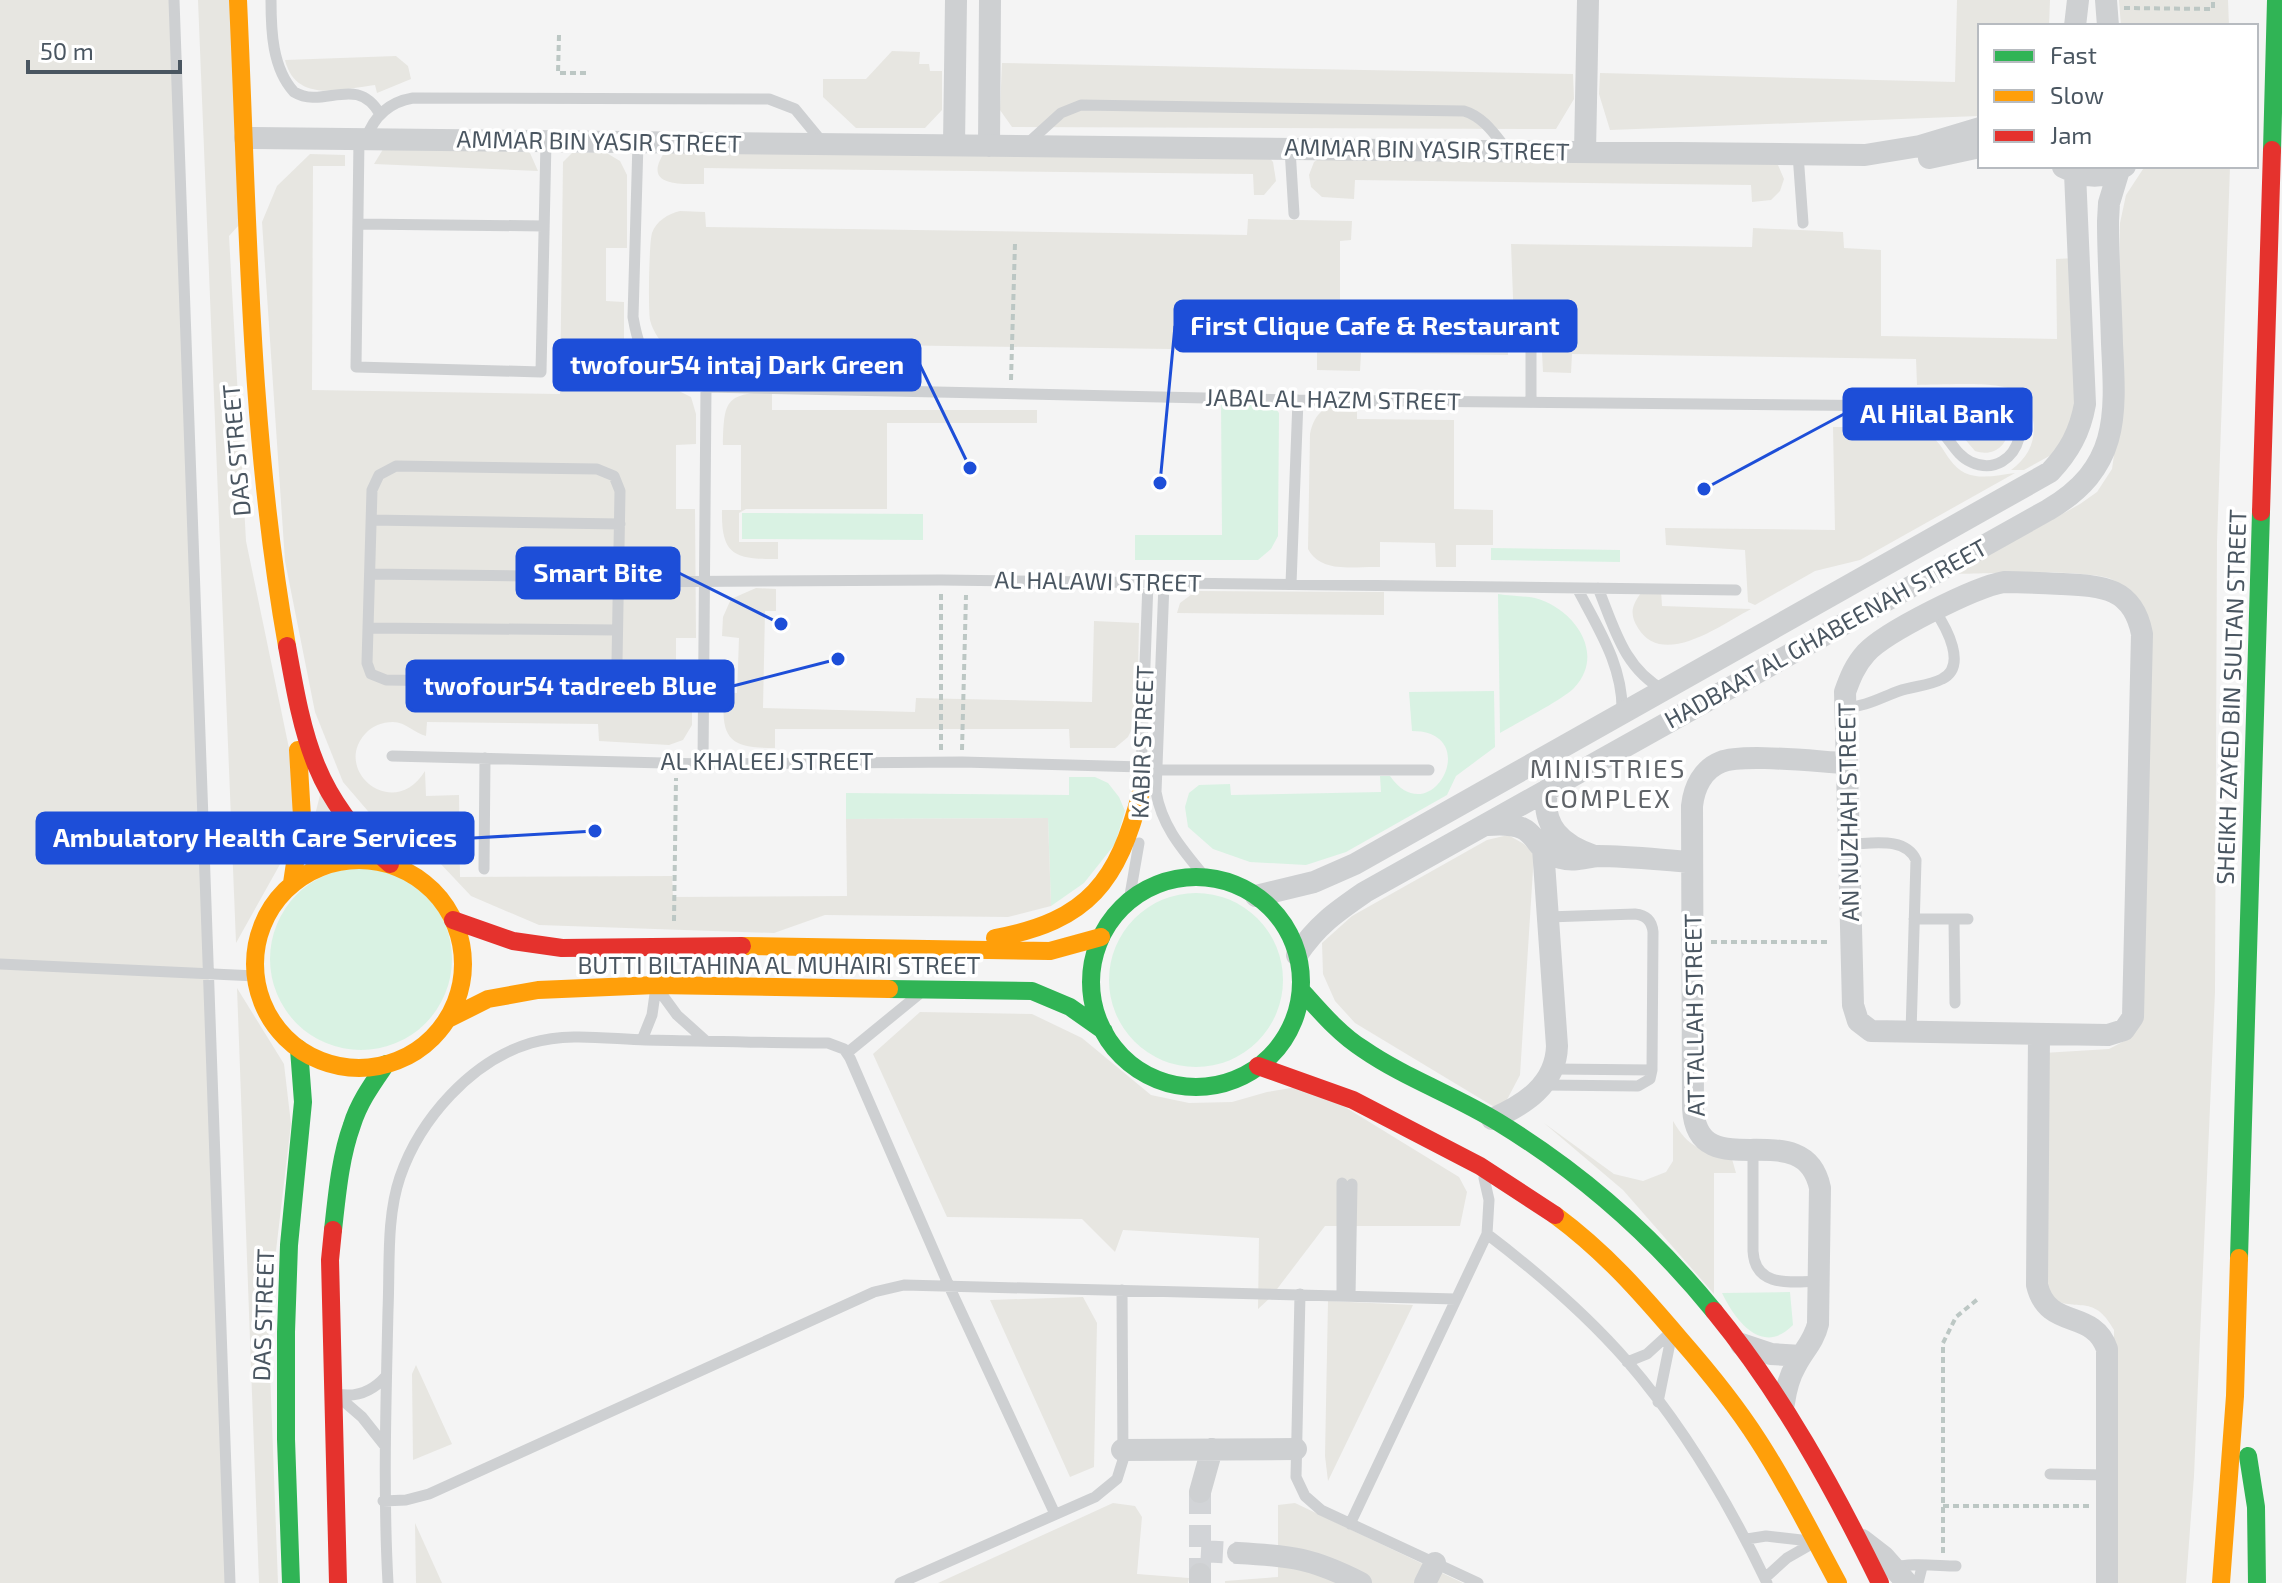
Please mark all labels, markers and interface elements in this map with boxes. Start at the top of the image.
scale bar [28,24,180,74]
legend [1978,24,2258,168]
text: 50 m [40,36,94,65]
text: Fast [2050,40,2097,69]
text: Slow [2050,80,2104,109]
text: Jam [2050,120,2092,149]
street label: AMMAR BIN YASIR STREET [456,124,742,157]
street label: AMMAR BIN YASIR STREET [1284,132,1570,165]
callout: First Clique Cafe & Restaurant [1175,301,1576,351]
text: First Clique Cafe & Restaurant [1190,309,1560,340]
callout: twofour54 intaj Dark Green [554,340,920,390]
text: twofour54 intaj Dark Green [570,348,904,379]
street label: JABAL AL HAZM STREET [1205,382,1461,415]
street label: DAS STREET [215,383,256,517]
callout: Al Hilal Bank [1844,389,2031,439]
text: Al Hilal Bank [1860,397,2015,428]
street label: SHEIKH ZAYED BIN SULTAN STREET [2209,509,2252,885]
street label: HADBAAT AL GHABEENAH STREET [1659,532,1992,734]
callout: Smart Bite [517,548,679,598]
text: Smart Bite [533,556,663,587]
street label: AL HALAWI STREET [994,564,1202,597]
callout: twofour54 tadreeb Blue [407,661,733,711]
street label: KABIR STREET [1124,665,1159,819]
text: twofour54 tadreeb Blue [423,669,717,700]
street label: AN NUZHAH STREET [1831,702,1864,922]
street label: AL KHALEEJ STREET [661,746,874,775]
district label: MINISTRIES COMPLEX [1530,752,1686,813]
callout: Ambulatory Health Care Services [37,813,473,863]
text: Ambulatory Health Care Services [53,821,457,853]
street label: AT TALLAH STREET [1677,913,1710,1117]
street label: BUTTI BILTAHINA AL MUHAIRI STREET [577,950,981,979]
street label: DAS STREET [246,1248,279,1382]

